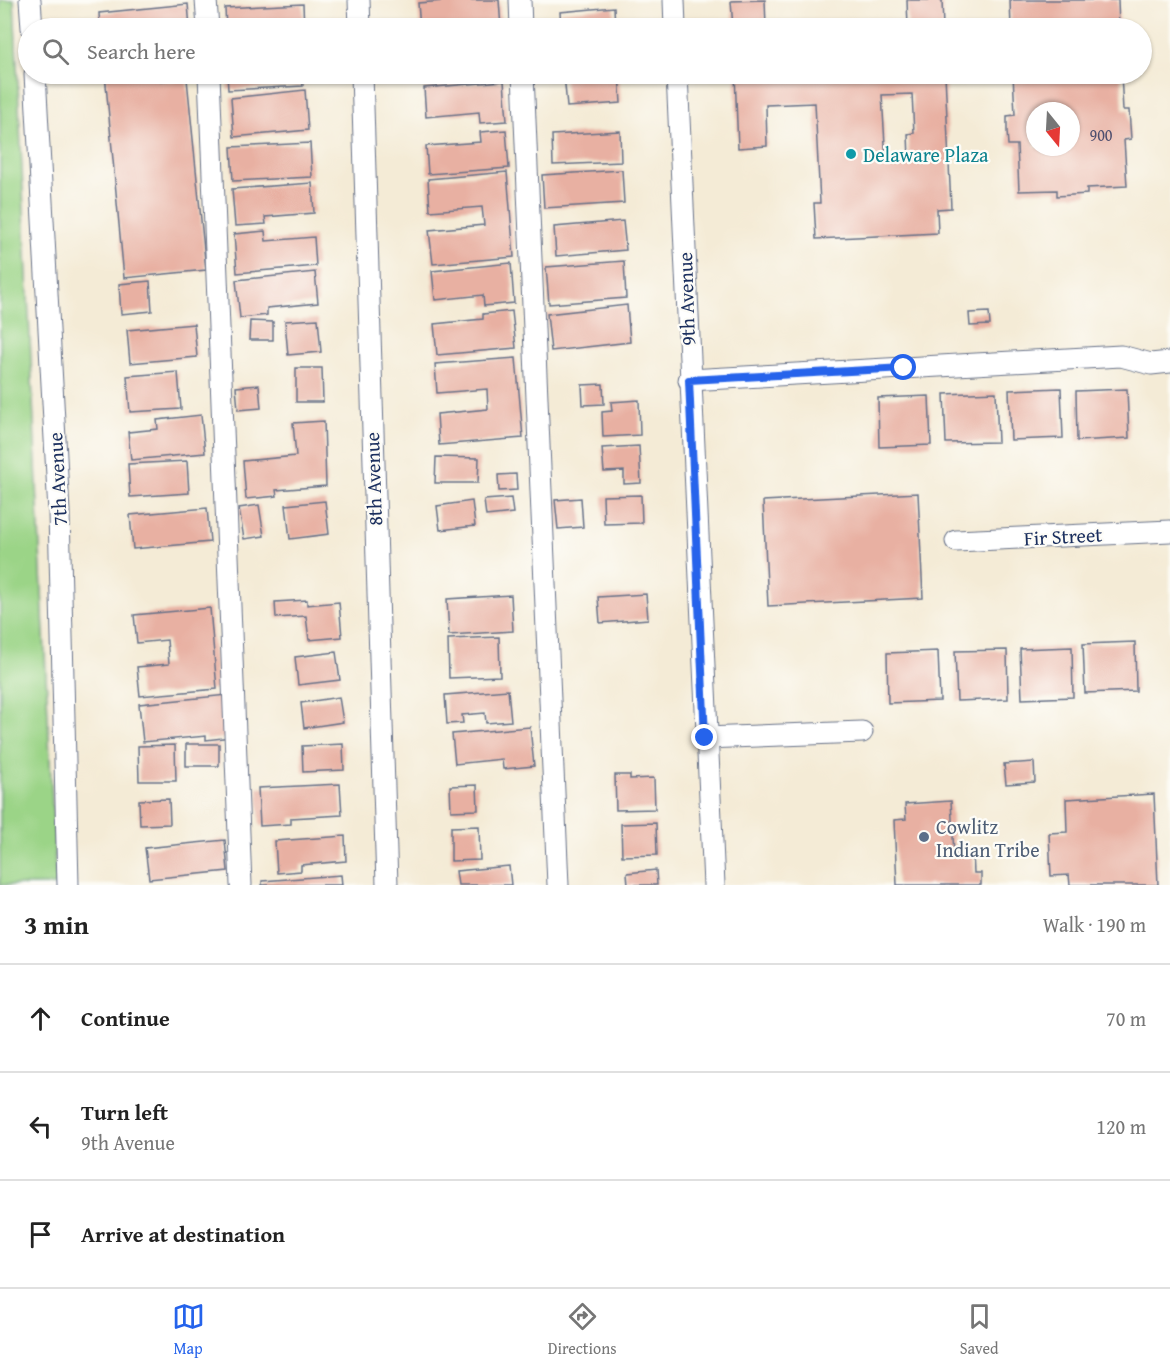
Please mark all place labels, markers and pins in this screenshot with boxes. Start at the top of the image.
place label: Delaware Plaza [863,140,989,169]
marker: Delaware Plaza [844,147,858,161]
place label: Cowlitz Indian Tribe [936,812,1040,864]
marker: Cowlitz Indian Tribe [917,830,931,844]

